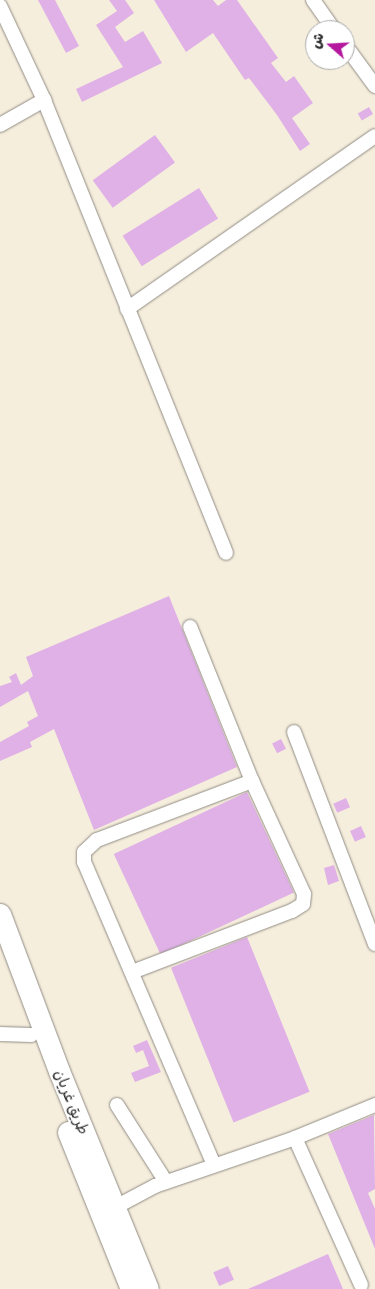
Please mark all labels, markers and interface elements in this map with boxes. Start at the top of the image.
north arrow [305,20,355,70]
text: ش [306,30,328,51]
street label: طريق غريان [51,1067,93,1137]

